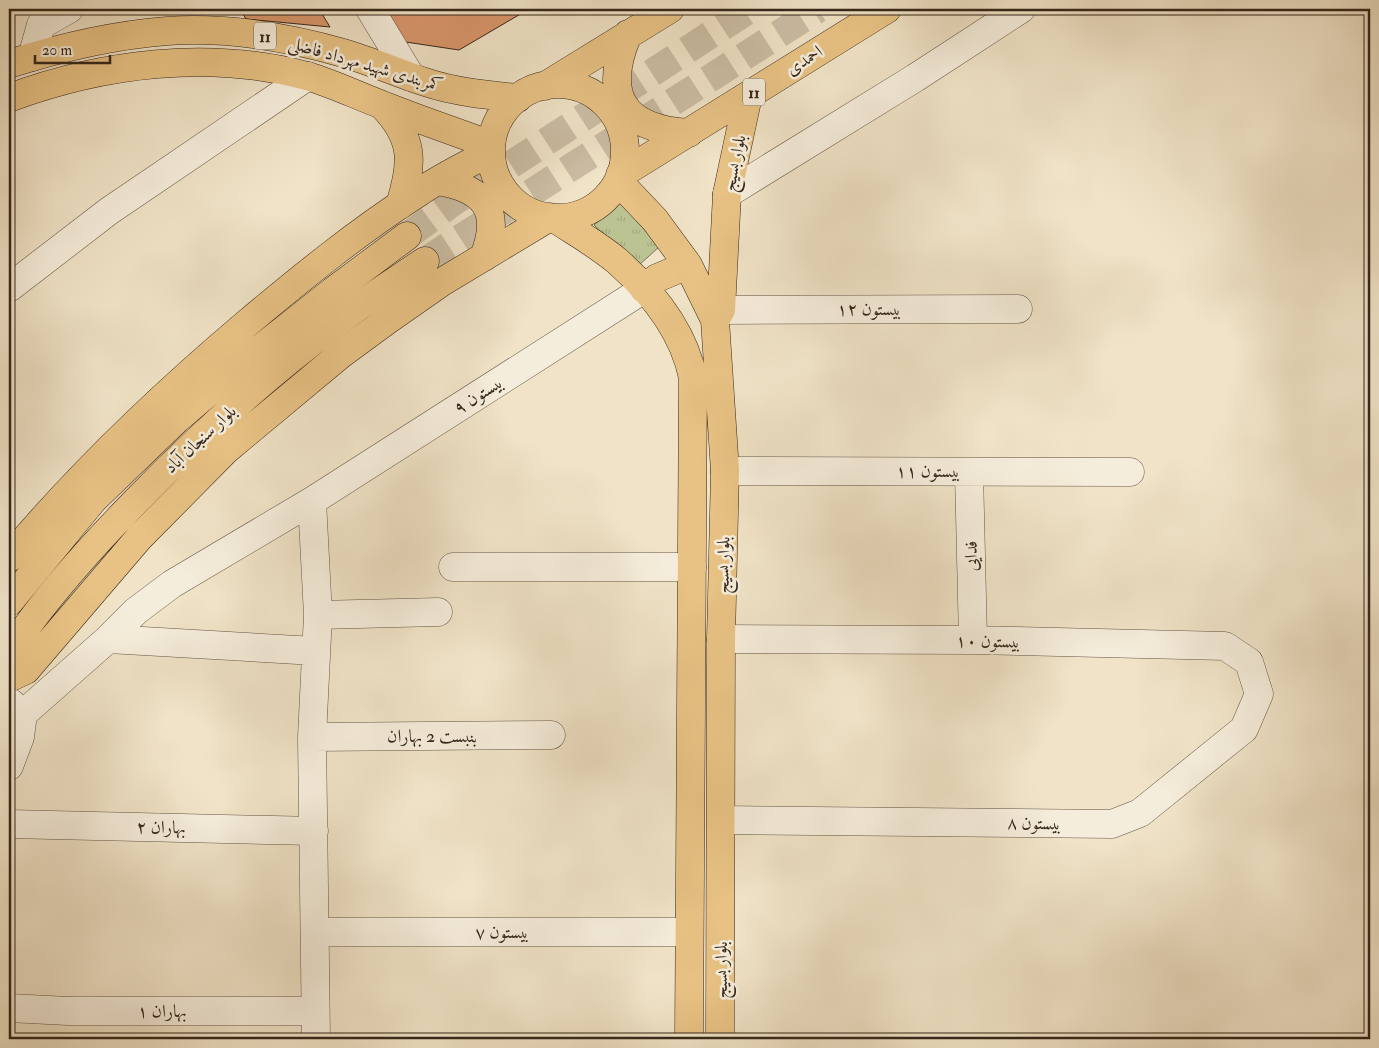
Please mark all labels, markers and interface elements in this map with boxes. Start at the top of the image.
road number: 11 [254,22,276,50]
street label: کمربندی شهید مهرداد فاضلی [286,31,446,98]
scale bar [35,32,110,64]
street label: احمدی [782,40,827,81]
text: 20 m [42,41,72,60]
road number: 11 [743,78,765,105]
street label: بلوار بسیج [717,133,756,194]
street label: بیستون ۱۲ [837,298,901,321]
street label: بیستون ۹ [449,371,507,420]
street label: بلوار سنجان آباد [159,400,241,479]
street label: بیستون ۱۱ [896,460,960,483]
street label: بلوار بسیج [712,536,739,594]
street label: فدایی [960,540,983,572]
street label: بیستون ۱۰ [956,629,1020,654]
street label: بنبست 2 بهاران [387,725,477,748]
street label: بیستون ۸ [1007,812,1061,835]
street label: بهاران ۲ [136,816,186,839]
street label: بیستون ۷ [475,921,529,944]
street label: بلوار بسیج [710,941,737,999]
street label: بهاران ۱ [137,1000,187,1023]

